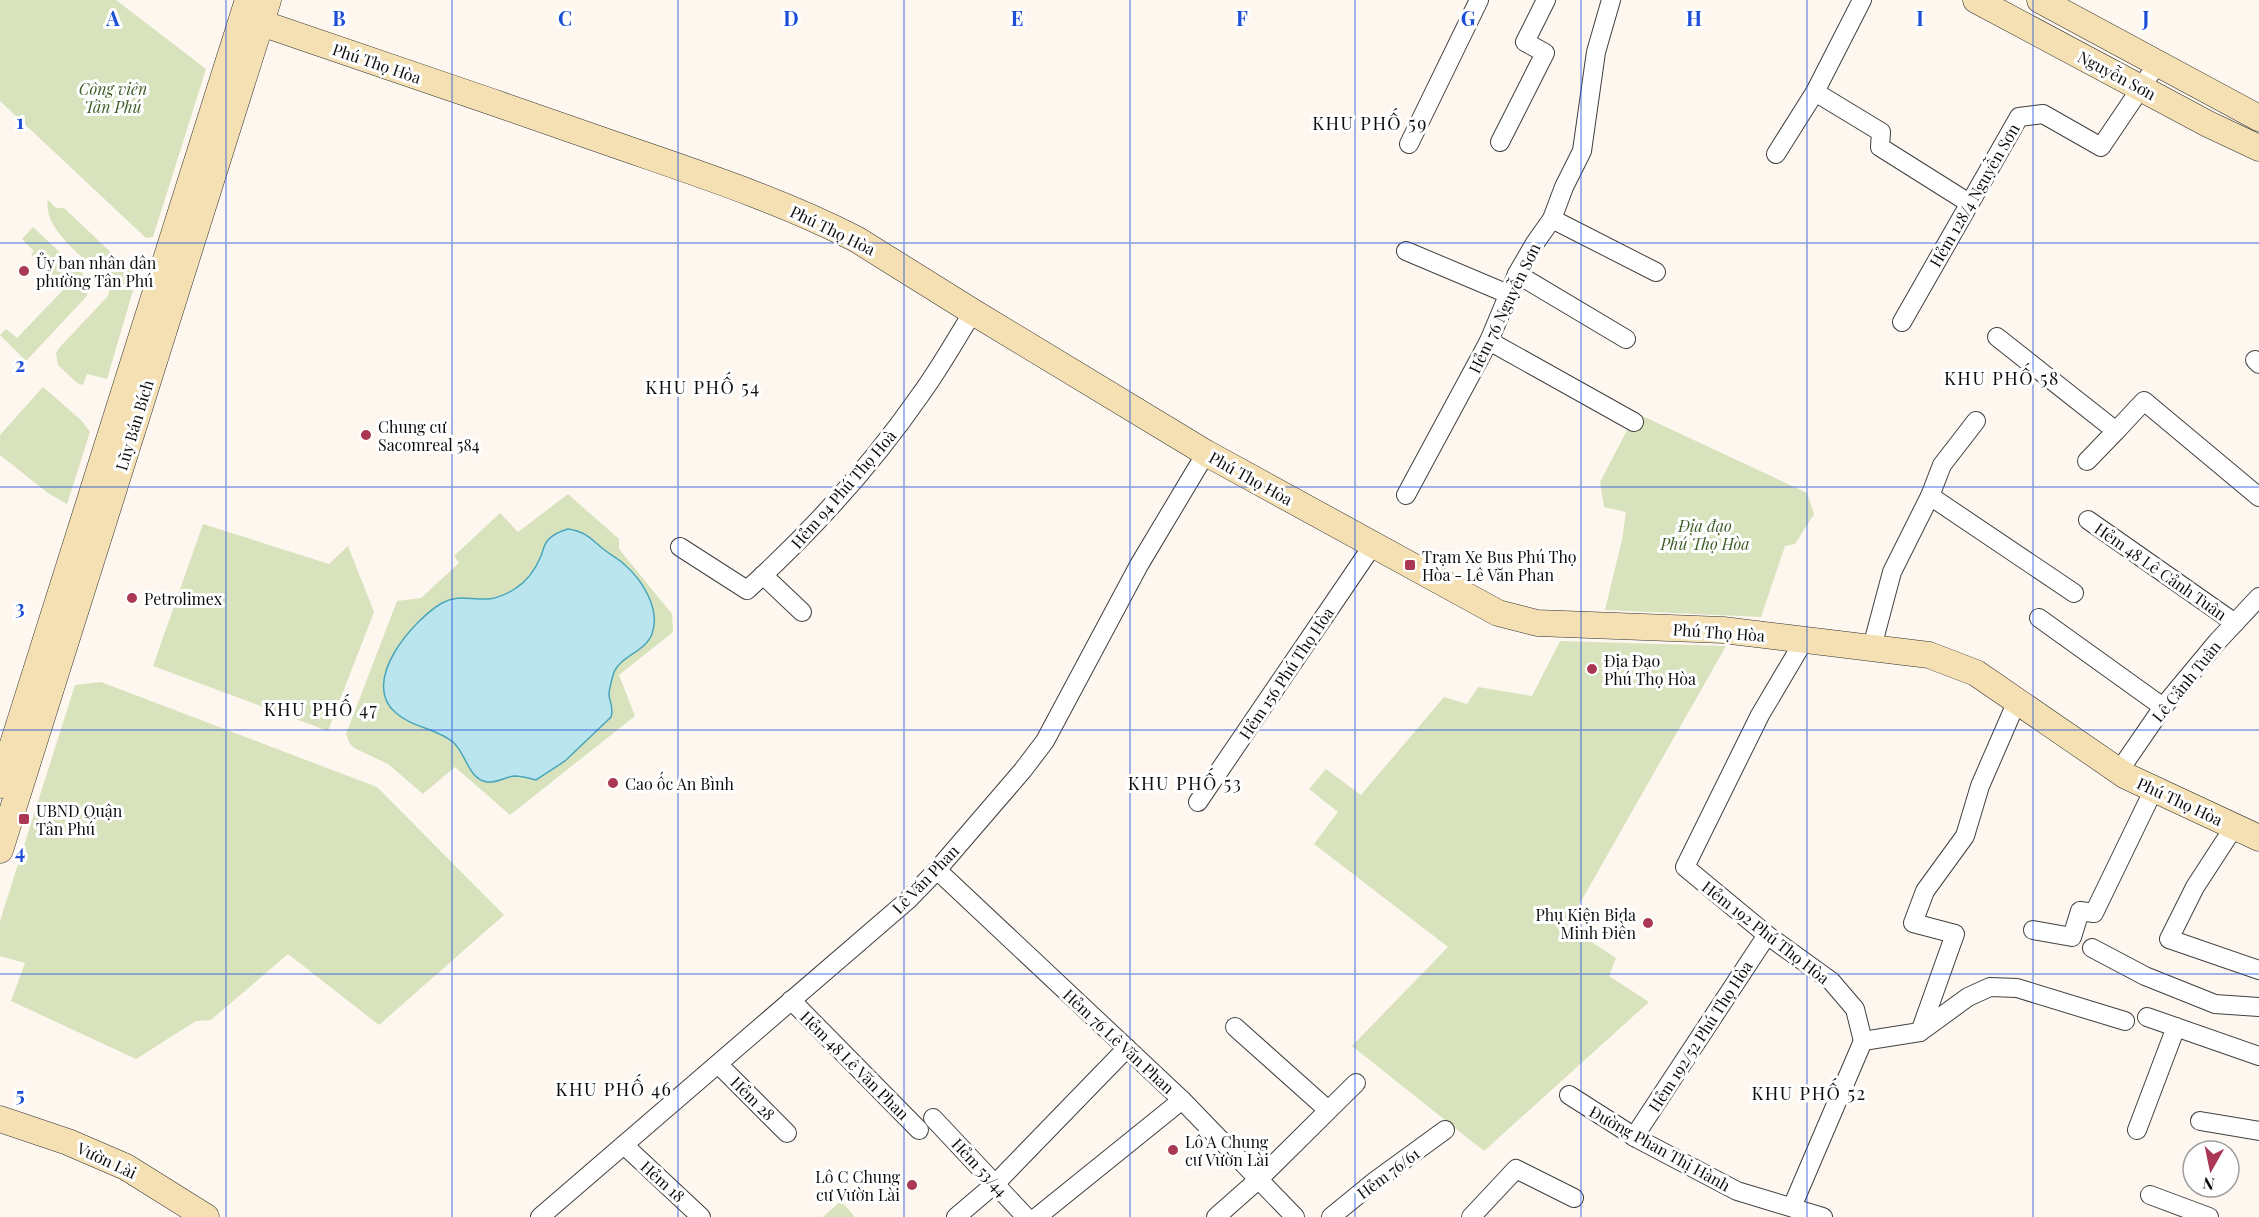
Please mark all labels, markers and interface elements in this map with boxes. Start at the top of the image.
text: A [105,4,120,31]
text: B [332,4,346,31]
text: C [558,4,572,31]
text: D [783,4,799,31]
text: E [1011,4,1023,31]
text: F [1236,4,1248,31]
text: G [1461,4,1476,31]
text: H [1686,4,1702,31]
text: I [1916,4,1924,31]
text: J [2141,4,2150,31]
street label: Phú Thọ Hòa [330,38,424,88]
street label: Nguyễn Sơn [2074,46,2160,105]
park label: Công viên Tân Phú [79,78,147,117]
text: 1 [16,107,24,134]
district label: KHU PHỐ 59 [1312,107,1428,135]
street label: Hẻm 128/4 Nguyễn Sơn [1924,119,2024,270]
street label: Phú Thọ Hòa [787,200,879,260]
street label: Hẻm 76 Nguyễn Sơn [1463,239,1545,377]
place label: Ủy ban nhân dân phường Tân Phú [36,252,157,291]
marker: Ủy ban nhân dân phường Tân Phú [17,264,31,278]
text: 2 [15,350,25,377]
district label: KHU PHỐ 58 [1944,362,2060,390]
district label: KHU PHỐ 54 [645,371,761,399]
street label: Lũy Bán Bích [110,377,158,473]
place label: Chung cư Sacomreal 584 [378,416,480,455]
street label: Hẻm 94 Phú Thọ Hoà [786,425,900,553]
marker: Chung cư Sacomreal 584 [359,428,373,442]
street label: Phú Thọ Hòa [1206,446,1296,510]
park label: Địa đạo Phú Thọ Hòa [1659,515,1750,554]
street label: Hẻm 48 Lê Cảnh Tuân [2091,517,2232,625]
place label: Trạm Xe Bus Phú Thọ Hòa - Lê Văn Phan [1422,546,1577,585]
marker: Trạm Xe Bus Phú Thọ Hòa - Lê Văn Phan [1403,558,1417,572]
place label: Petrolimex [144,588,223,609]
marker: Petrolimex [125,591,139,605]
text: 3 [15,593,25,620]
street label: Hẻm 156 Phú Thọ Hòa [1234,603,1338,743]
street label: Phú Thọ Hòa [1672,618,1766,646]
street label: Lê Cảnh Tuân [2147,636,2225,726]
place label: Địa Đạo Phú Thọ Hòa [1604,650,1696,689]
marker: Địa Đạo Phú Thọ Hòa [1585,662,1599,676]
district label: KHU PHỐ 47 [264,693,378,721]
district label: KHU PHỐ 53 [1128,767,1242,795]
place label: Cao ốc An Bình [625,771,734,794]
street label: Phú Thọ Hòa [2134,772,2226,830]
marker: Cao ốc An Bình [606,776,620,790]
place label: UBND Quận Tân Phú [36,800,123,839]
marker: UBND Quận Tân Phú [17,812,31,826]
text: 4 [15,837,25,864]
street label: Lê Văn Phan [887,840,963,918]
street label: Hẻm 192 Phú Thọ Hòa [1698,876,1834,988]
place label: Phụ Kiện Bida Minh Điền [1535,904,1636,943]
marker: Phụ Kiện Bida Minh Điền [1641,916,1655,930]
street label: Hẻm 192/52 Phú Thọ Hòa [1643,957,1757,1115]
street label: Hẻm 76 Lê Văn Phan [1059,984,1179,1098]
street label: Hẻm 48 Lê Văn Phan [796,1006,914,1124]
street label: Hẻm 28 [726,1071,780,1125]
district label: KHU PHỐ 46 [556,1073,672,1101]
district label: KHU PHỐ 52 [1751,1077,1867,1105]
text: 5 [15,1080,25,1107]
street label: Đường Phan Thị Hành [1586,1100,1735,1196]
place label: Lô A Chung cư Vườn Lài [1185,1131,1269,1170]
street label: Hẻm 53/44 [948,1133,1013,1201]
street label: Vườn Lài [73,1137,140,1183]
north arrow [2181,1139,2241,1199]
marker: Lô A Chung cư Vườn Lài [1166,1143,1180,1157]
street label: Hẻm 76/61 [1353,1143,1423,1203]
street label: Hẻm 18 [637,1156,689,1206]
place label: Lô C Chung cư Vườn Lài [815,1166,901,1205]
text: N [2201,1173,2216,1196]
marker: Lô C Chung cư Vườn Lài [905,1178,919,1192]

